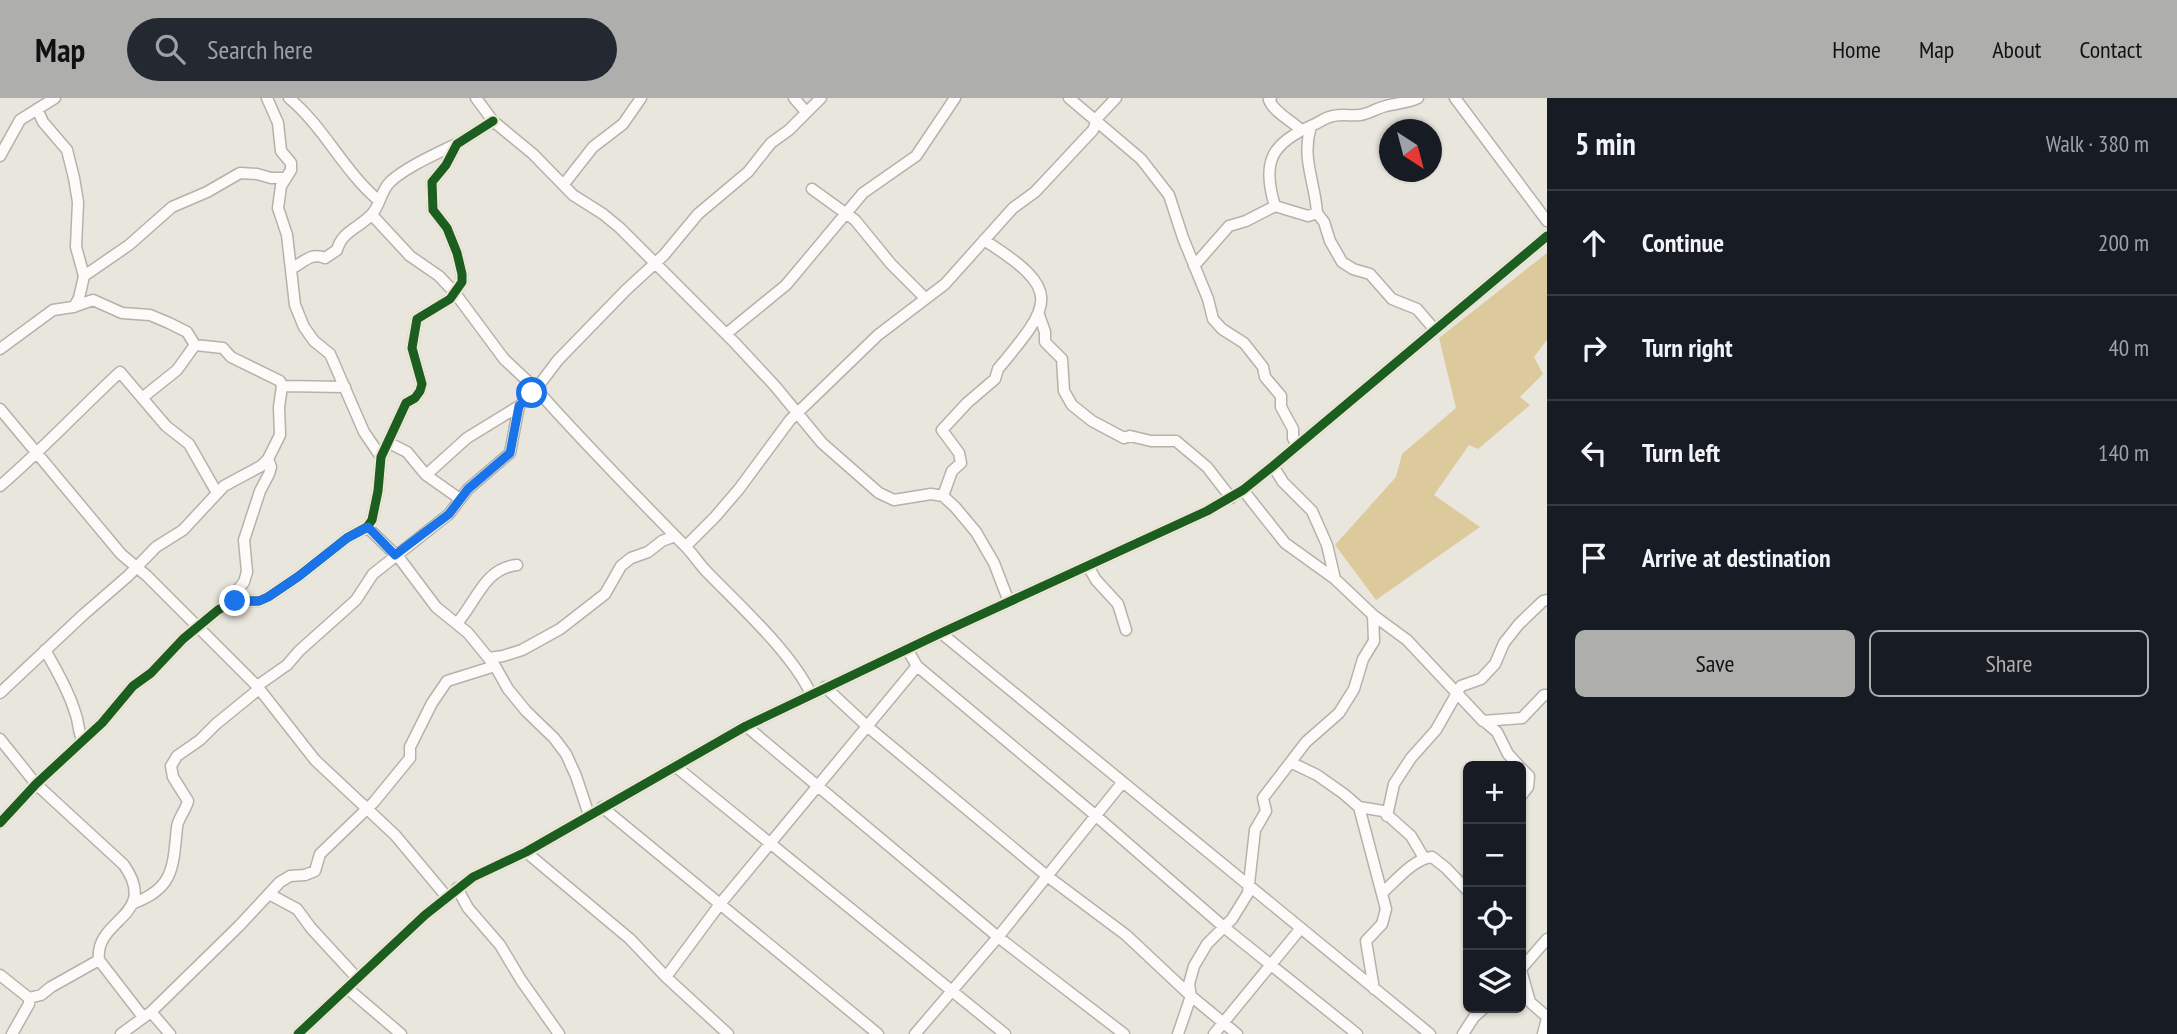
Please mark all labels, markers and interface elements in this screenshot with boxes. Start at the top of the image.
search box [127,18,617,81]
text: Map [35,28,85,71]
icon: search [151,30,189,68]
text: Search here [207,33,313,66]
text: Home [1832,34,1881,65]
text: Map [1919,34,1954,65]
text: About [1992,34,2041,65]
text: Contact [2079,34,2142,65]
north arrow [1379,119,1442,182]
text: 5 min [1575,124,1636,163]
text: Walk · 380 m [2046,129,2149,158]
icon: ahead [1575,224,1613,262]
text: Continue [1642,226,1724,259]
text: 200 m [2098,228,2149,257]
icon: right [1575,329,1613,367]
text: Turn right [1642,331,1733,364]
text: 40 m [2108,333,2149,362]
route start [516,377,547,408]
icon: left [1575,434,1613,472]
text: Turn left [1642,436,1720,469]
text: 140 m [2098,438,2149,467]
icon: arrive [1575,539,1613,577]
text: Arrive at destination [1642,541,1831,574]
route end [219,585,250,616]
button: Save [1575,630,1855,697]
button: Share [1869,630,2149,697]
map controls [1463,761,1526,1013]
button: + [1463,761,1526,824]
button: − [1463,824,1526,887]
button: locate [1463,887,1526,950]
button: layers [1463,950,1526,1013]

